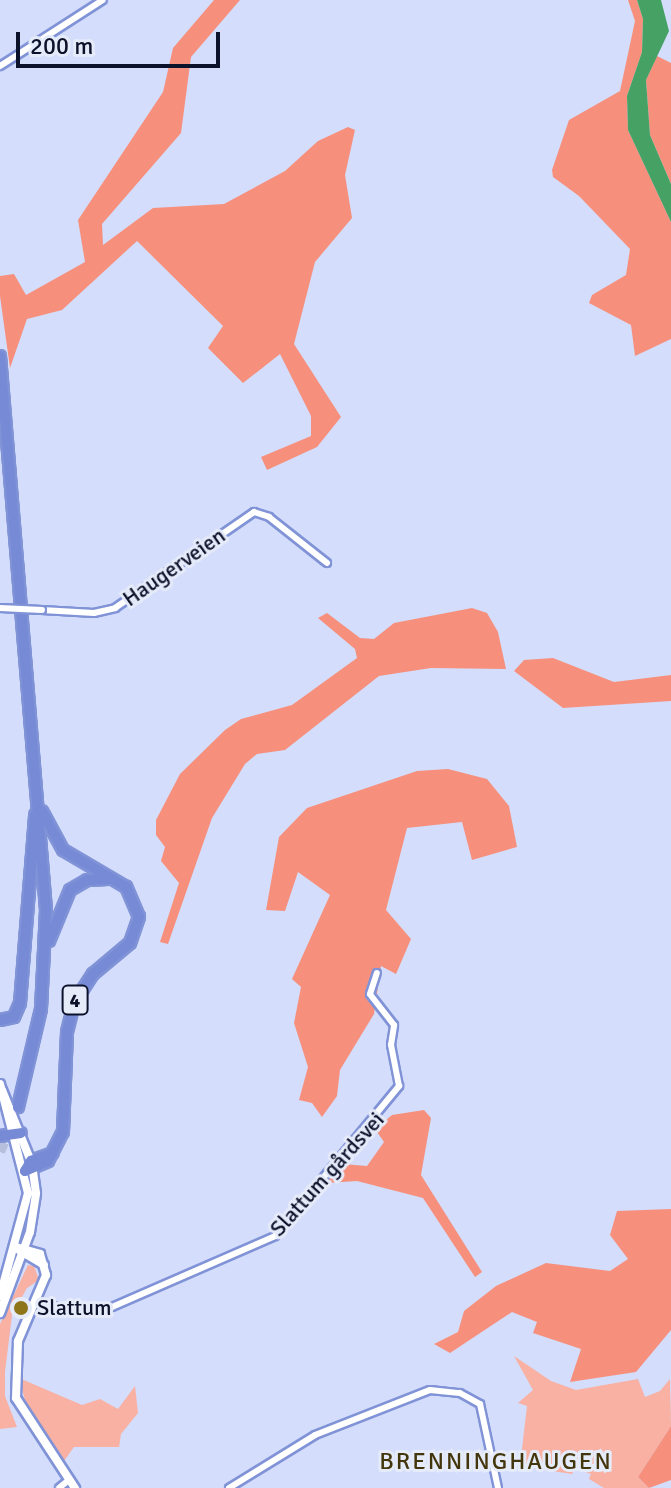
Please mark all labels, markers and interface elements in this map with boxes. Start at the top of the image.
scale bar [20,16,224,66]
text: 200 m [30,31,93,61]
street label: Haugerveien [118,522,230,612]
road number: 4 [61,984,89,1016]
street label: Slattum gårdsvei [264,1106,390,1242]
place label: Slattum [37,1295,112,1321]
marker: Slattum [12,1299,30,1317]
district label: BRENNINGHAUGEN [379,1448,613,1476]

